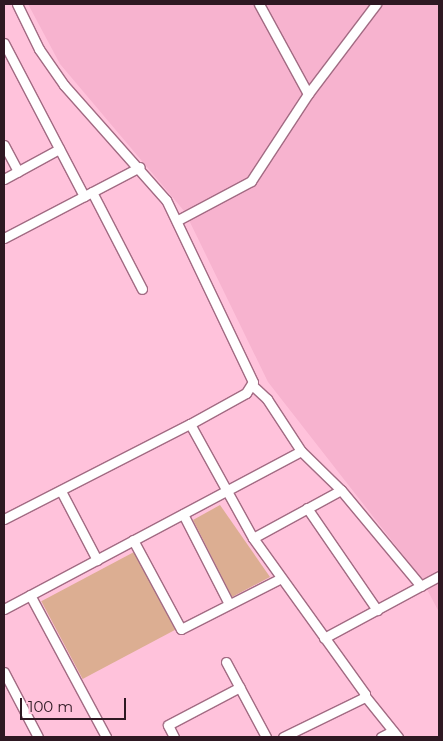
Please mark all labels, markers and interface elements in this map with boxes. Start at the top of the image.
scale bar [22,688,129,720]
text: 100 m [28,697,73,716]

